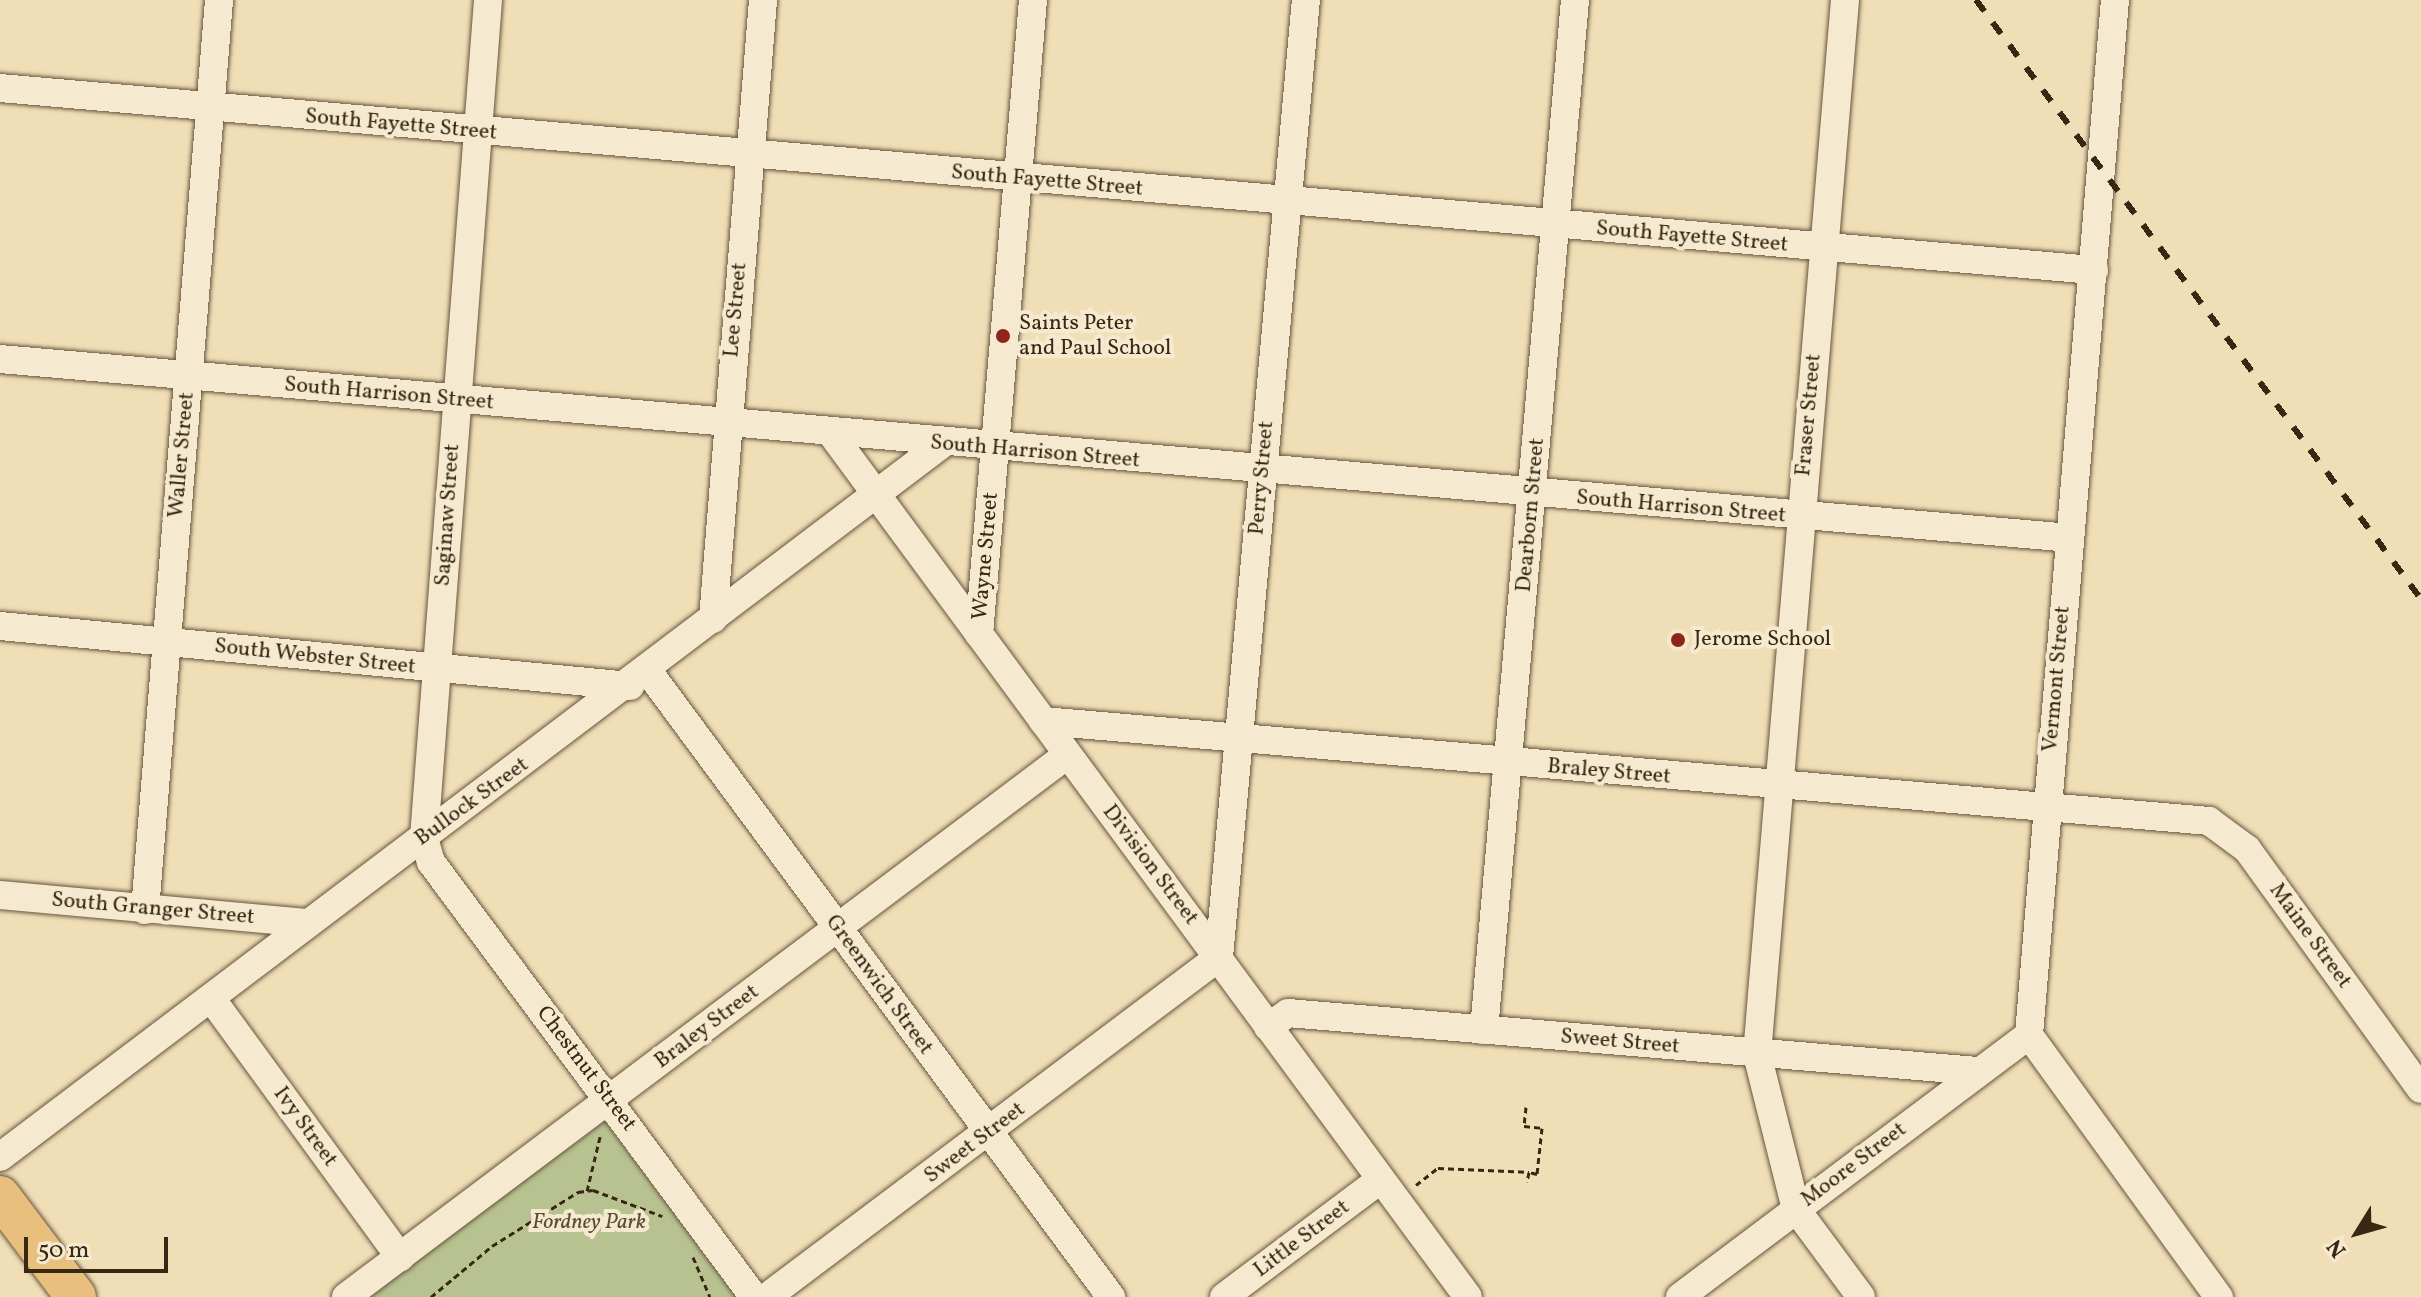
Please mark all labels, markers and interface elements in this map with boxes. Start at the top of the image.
street label: South Fayette Street [304,103,498,147]
street label: South Fayette Street [950,159,1144,203]
street label: South Fayette Street [1595,215,1789,259]
street label: Lee Street [719,261,753,359]
place label: Saints Peter and Paul School [1019,310,1171,362]
marker: Saints Peter and Paul School [994,327,1012,345]
street label: Fraser Street [1790,353,1828,477]
street label: South Harrison Street [283,372,495,416]
street label: Waller Street [163,391,201,519]
street label: Perry Street [1244,419,1280,537]
street label: South Harrison Street [929,430,1141,474]
street label: Dearborn Street [1511,437,1551,593]
street label: Saginaw Street [430,443,466,587]
street label: South Harrison Street [1575,485,1787,529]
street label: Wayne Street [967,491,1005,621]
street label: Vermont Street [2037,605,2077,753]
place label: Jerome School [1694,627,1831,653]
marker: Jerome School [1669,631,1687,649]
street label: South Webster Street [213,633,417,681]
street label: Bullock Street [410,752,534,852]
street label: Braley Street [1546,753,1672,791]
street label: Division Street [1096,800,1204,930]
street label: Maine Street [2263,878,2357,994]
street label: South Granger Street [50,887,256,931]
street label: Greenwich Street [819,910,939,1060]
street label: Braley Street [649,979,765,1075]
street label: Chestnut Street [530,1001,642,1137]
street label: Sweet Street [1559,1024,1681,1060]
street label: Ivy Street [267,1081,343,1173]
street label: Sweet Street [919,1096,1031,1190]
street label: Moore Street [1796,1117,1912,1213]
north arrow [2317,1193,2397,1273]
street label: Little Street [1249,1194,1355,1284]
park label: Fordney Park [532,1210,646,1236]
scale bar [28,1221,172,1271]
text: N [2320,1232,2355,1263]
text: 50 m [38,1234,90,1268]

